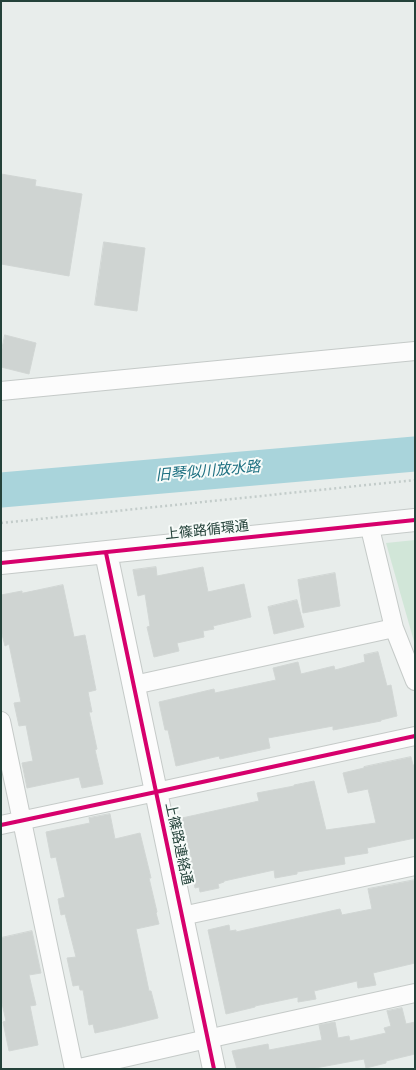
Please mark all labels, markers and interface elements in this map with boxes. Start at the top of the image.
water label: 旧琴似川放水路 [155,458,261,486]
street label: 上篠路循環通 [164,518,250,544]
street label: 上篠路連絡通 [161,801,195,887]

